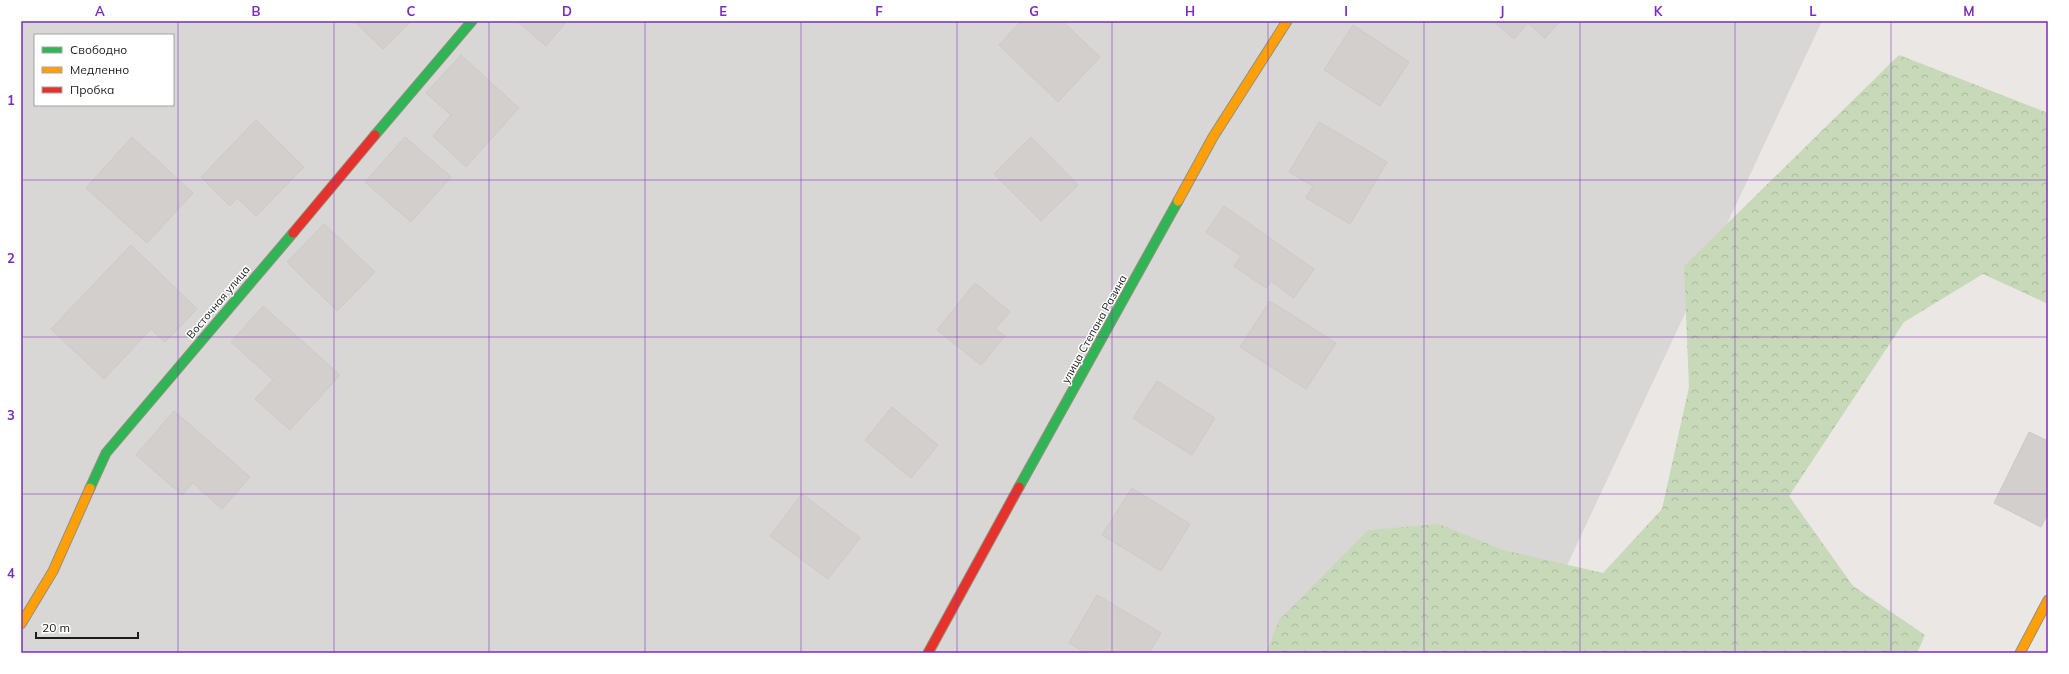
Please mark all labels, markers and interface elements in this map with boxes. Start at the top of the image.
text: A [95,3,105,19]
text: B [252,3,261,19]
text: C [407,3,416,19]
text: D [562,3,572,19]
text: E [719,3,727,19]
text: F [875,3,883,19]
text: G [1029,3,1039,19]
text: H [1185,3,1195,19]
text: I [1344,3,1348,19]
text: J [1500,3,1504,19]
text: K [1654,3,1664,19]
text: L [1809,3,1817,19]
text: M [1963,3,1975,19]
legend [34,34,174,106]
text: Свободно [70,42,127,57]
text: Медленно [70,62,129,77]
text: Пробка [70,82,114,97]
text: 1 [7,92,15,108]
text: 2 [7,250,15,266]
street label: Восточная улица [183,263,253,341]
street label: улица Степана Разина [1058,272,1130,386]
text: 3 [7,407,15,423]
text: 4 [7,565,15,581]
scale bar [36,614,138,640]
text: 20 m [42,620,70,635]

